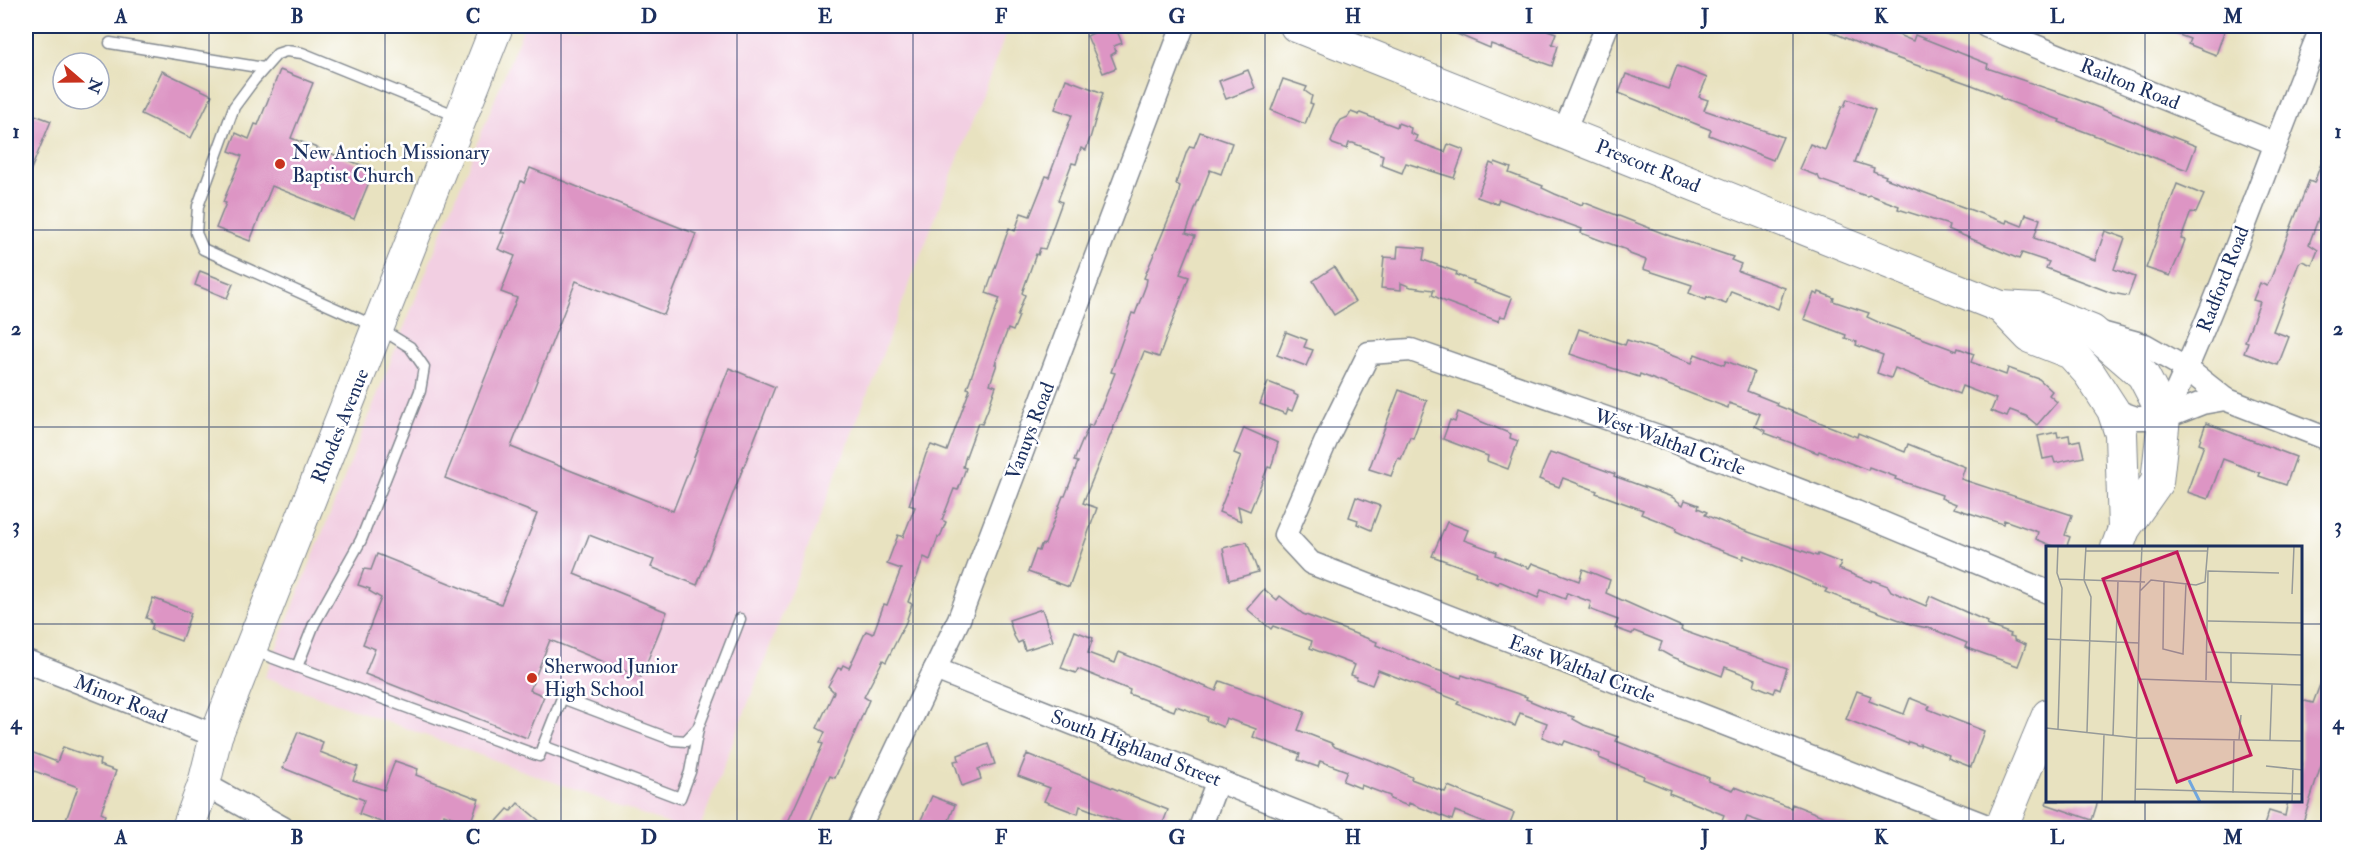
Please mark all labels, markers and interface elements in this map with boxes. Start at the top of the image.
text: A [114,4,128,29]
text: B [290,4,304,29]
text: C [466,4,480,29]
text: D [641,4,657,29]
text: E [818,4,833,29]
text: F [995,4,1008,29]
text: G [1169,4,1186,29]
text: H [1345,4,1361,29]
text: I [1525,4,1533,29]
text: J [1700,4,1709,29]
text: K [1874,4,1889,29]
text: L [2050,4,2065,29]
text: M [2222,4,2243,29]
north arrow [51,51,111,111]
street label: Railton Road [2077,53,2184,115]
text: N [82,75,106,97]
text: 1 [12,119,20,144]
text: 1 [2334,119,2342,144]
street label: Prescott Road [1592,134,1704,198]
place label: New Antioch Missionary Baptist Church [292,140,491,189]
marker: New Antioch Missionary Baptist Church [273,157,287,171]
street label: Radford Road [2191,222,2255,336]
text: 2 [11,316,21,341]
text: 2 [2333,316,2343,341]
street label: Rhodes Avenue [306,365,374,487]
street label: Vanuys Road [1000,378,1060,484]
street label: West Walthal Circle [1590,403,1749,481]
text: 3 [12,513,20,538]
text: 3 [2334,513,2342,538]
inset map [2046,546,2303,803]
street label: East Walthal Circle [1505,630,1659,708]
place label: Sherwood Junior High School [544,654,678,702]
street label: Minor Road [71,669,171,729]
marker: Sherwood Junior High School [525,671,539,685]
street label: South Highland Street [1047,704,1225,792]
text: 4 [10,710,23,735]
text: 4 [2332,710,2345,735]
text: A [114,825,128,850]
text: B [290,825,304,850]
text: C [466,825,480,850]
text: D [641,825,657,850]
text: E [818,825,833,850]
text: F [995,825,1008,850]
text: G [1169,825,1186,850]
text: H [1345,825,1361,850]
text: I [1525,825,1533,850]
text: J [1700,825,1709,850]
text: K [1874,825,1889,850]
text: L [2050,825,2065,850]
text: M [2222,825,2243,850]

